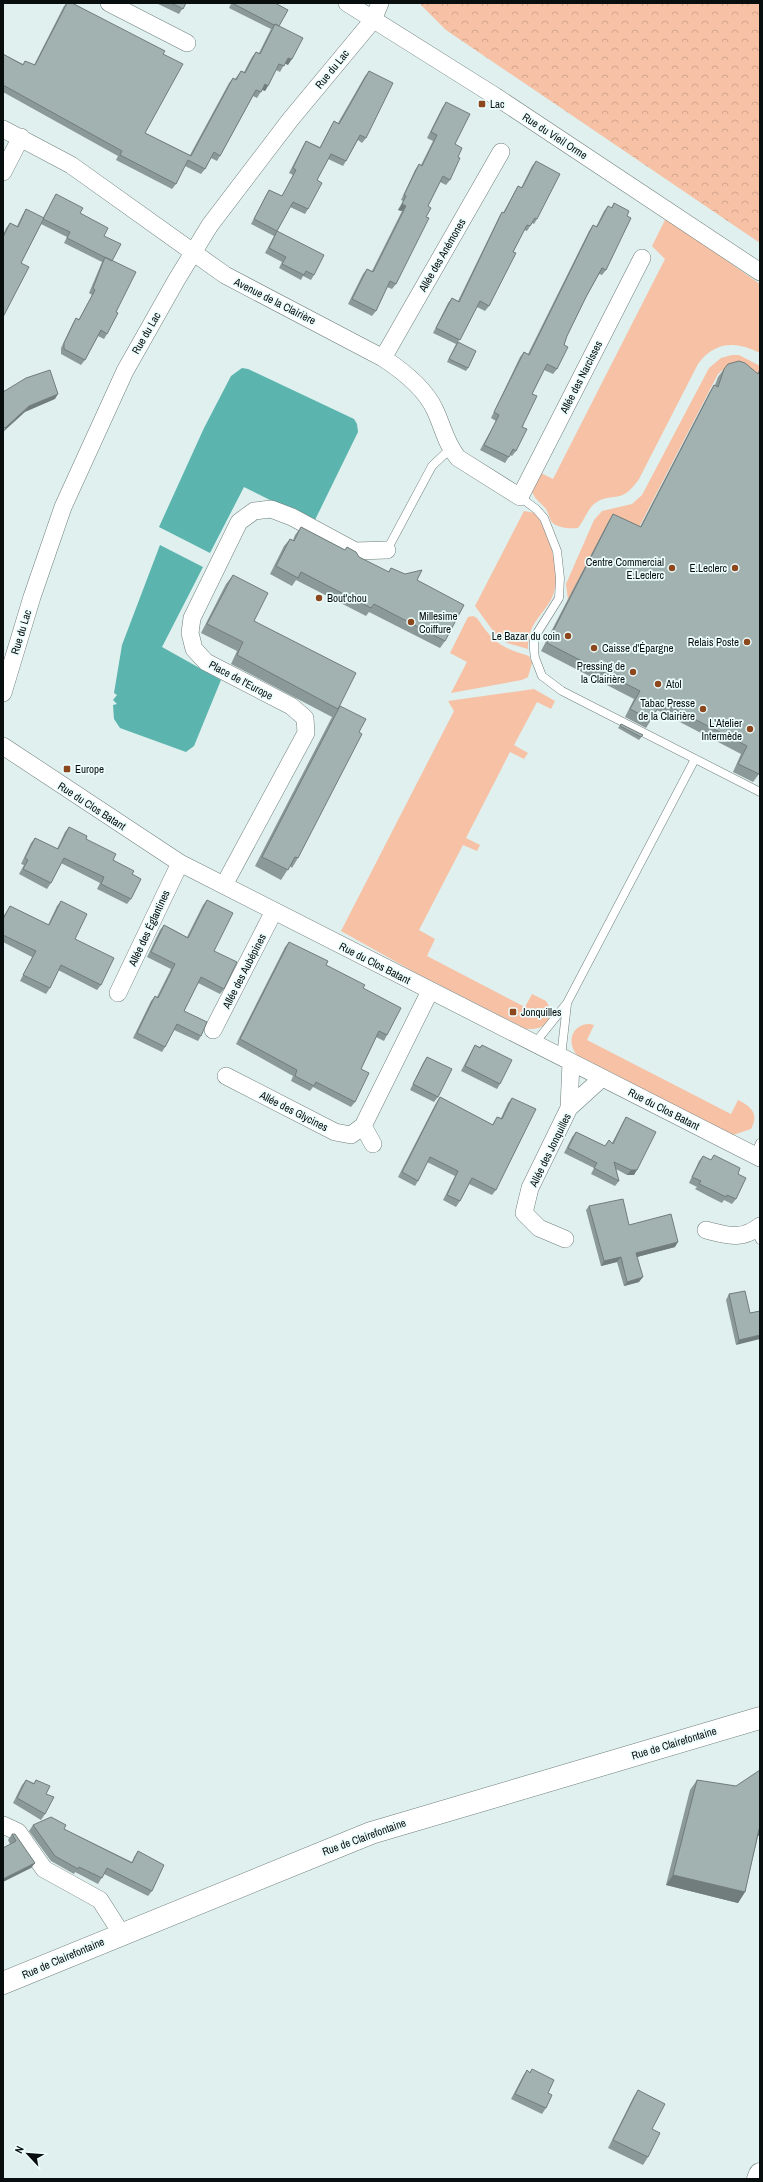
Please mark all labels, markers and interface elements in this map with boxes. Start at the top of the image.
street label: Rue du Lac [312,46,352,91]
place label: Lac [490,97,505,111]
marker: Lac [477,99,487,109]
street label: Rue du Vieil Orme [520,110,590,162]
street label: Allée des Anémones [415,215,469,295]
street label: Avenue de la Clairière [231,274,318,328]
street label: Rue du Lac [128,309,164,356]
street label: Allée des Narcisses [556,338,606,417]
place label: Centre Commercial E.Leclerc [586,555,664,582]
place label: E.Leclerc [689,561,727,575]
marker: Centre Commercial E.Leclerc [667,563,677,573]
marker: E.Leclerc [730,563,740,573]
place label: Bout'chou [327,591,367,605]
marker: Bout'chou [314,593,324,603]
street label: Rue du Lac [8,607,35,656]
place label: Millesime Coiffure [419,609,458,636]
marker: Millesime Coiffure [406,617,416,627]
place label: Le Bazar du coin [492,629,560,643]
marker: Le Bazar du coin [563,631,573,641]
place label: Relais Poste [688,635,739,649]
marker: Relais Poste [742,637,752,647]
place label: Caisse d'Épargne [602,641,673,655]
marker: Caisse d'Épargne [589,643,599,653]
street label: Place de l'Europe [207,657,275,703]
place label: Pressing de la Clairière [577,659,625,686]
marker: Pressing de la Clairière [628,667,638,677]
place label: Atol [665,677,682,691]
marker: Atol [653,679,663,689]
place label: Tabac Presse de la Clairière [638,696,695,723]
marker: Tabac Presse de la Clairière [698,704,708,714]
place label: L'Atelier Intermède [701,716,742,743]
marker: L'Atelier Intermède [745,724,755,734]
place label: Europe [75,762,104,776]
marker: Europe [62,764,72,774]
street label: Rue du Clos Batant [55,779,129,833]
street label: Allée des Églantines [125,887,173,969]
street label: Allée des Aubépines [219,931,269,1012]
street label: Rue du Clos Batant [337,939,413,987]
place label: Jonquilles [521,1005,562,1019]
marker: Jonquilles [508,1007,518,1017]
street label: Rue du Clos Batant [626,1085,702,1133]
street label: Allée des Glycines [257,1087,331,1134]
street label: Allée des Jonquilles [526,1110,574,1190]
street label: Rue de Clairefontaine [630,1723,718,1763]
street label: Rue de Clairefontaine [320,1815,408,1859]
street label: Rue de Clairefontaine [20,1934,106,1982]
north arrow [8,2134,48,2174]
text: N [11,2144,27,2156]

